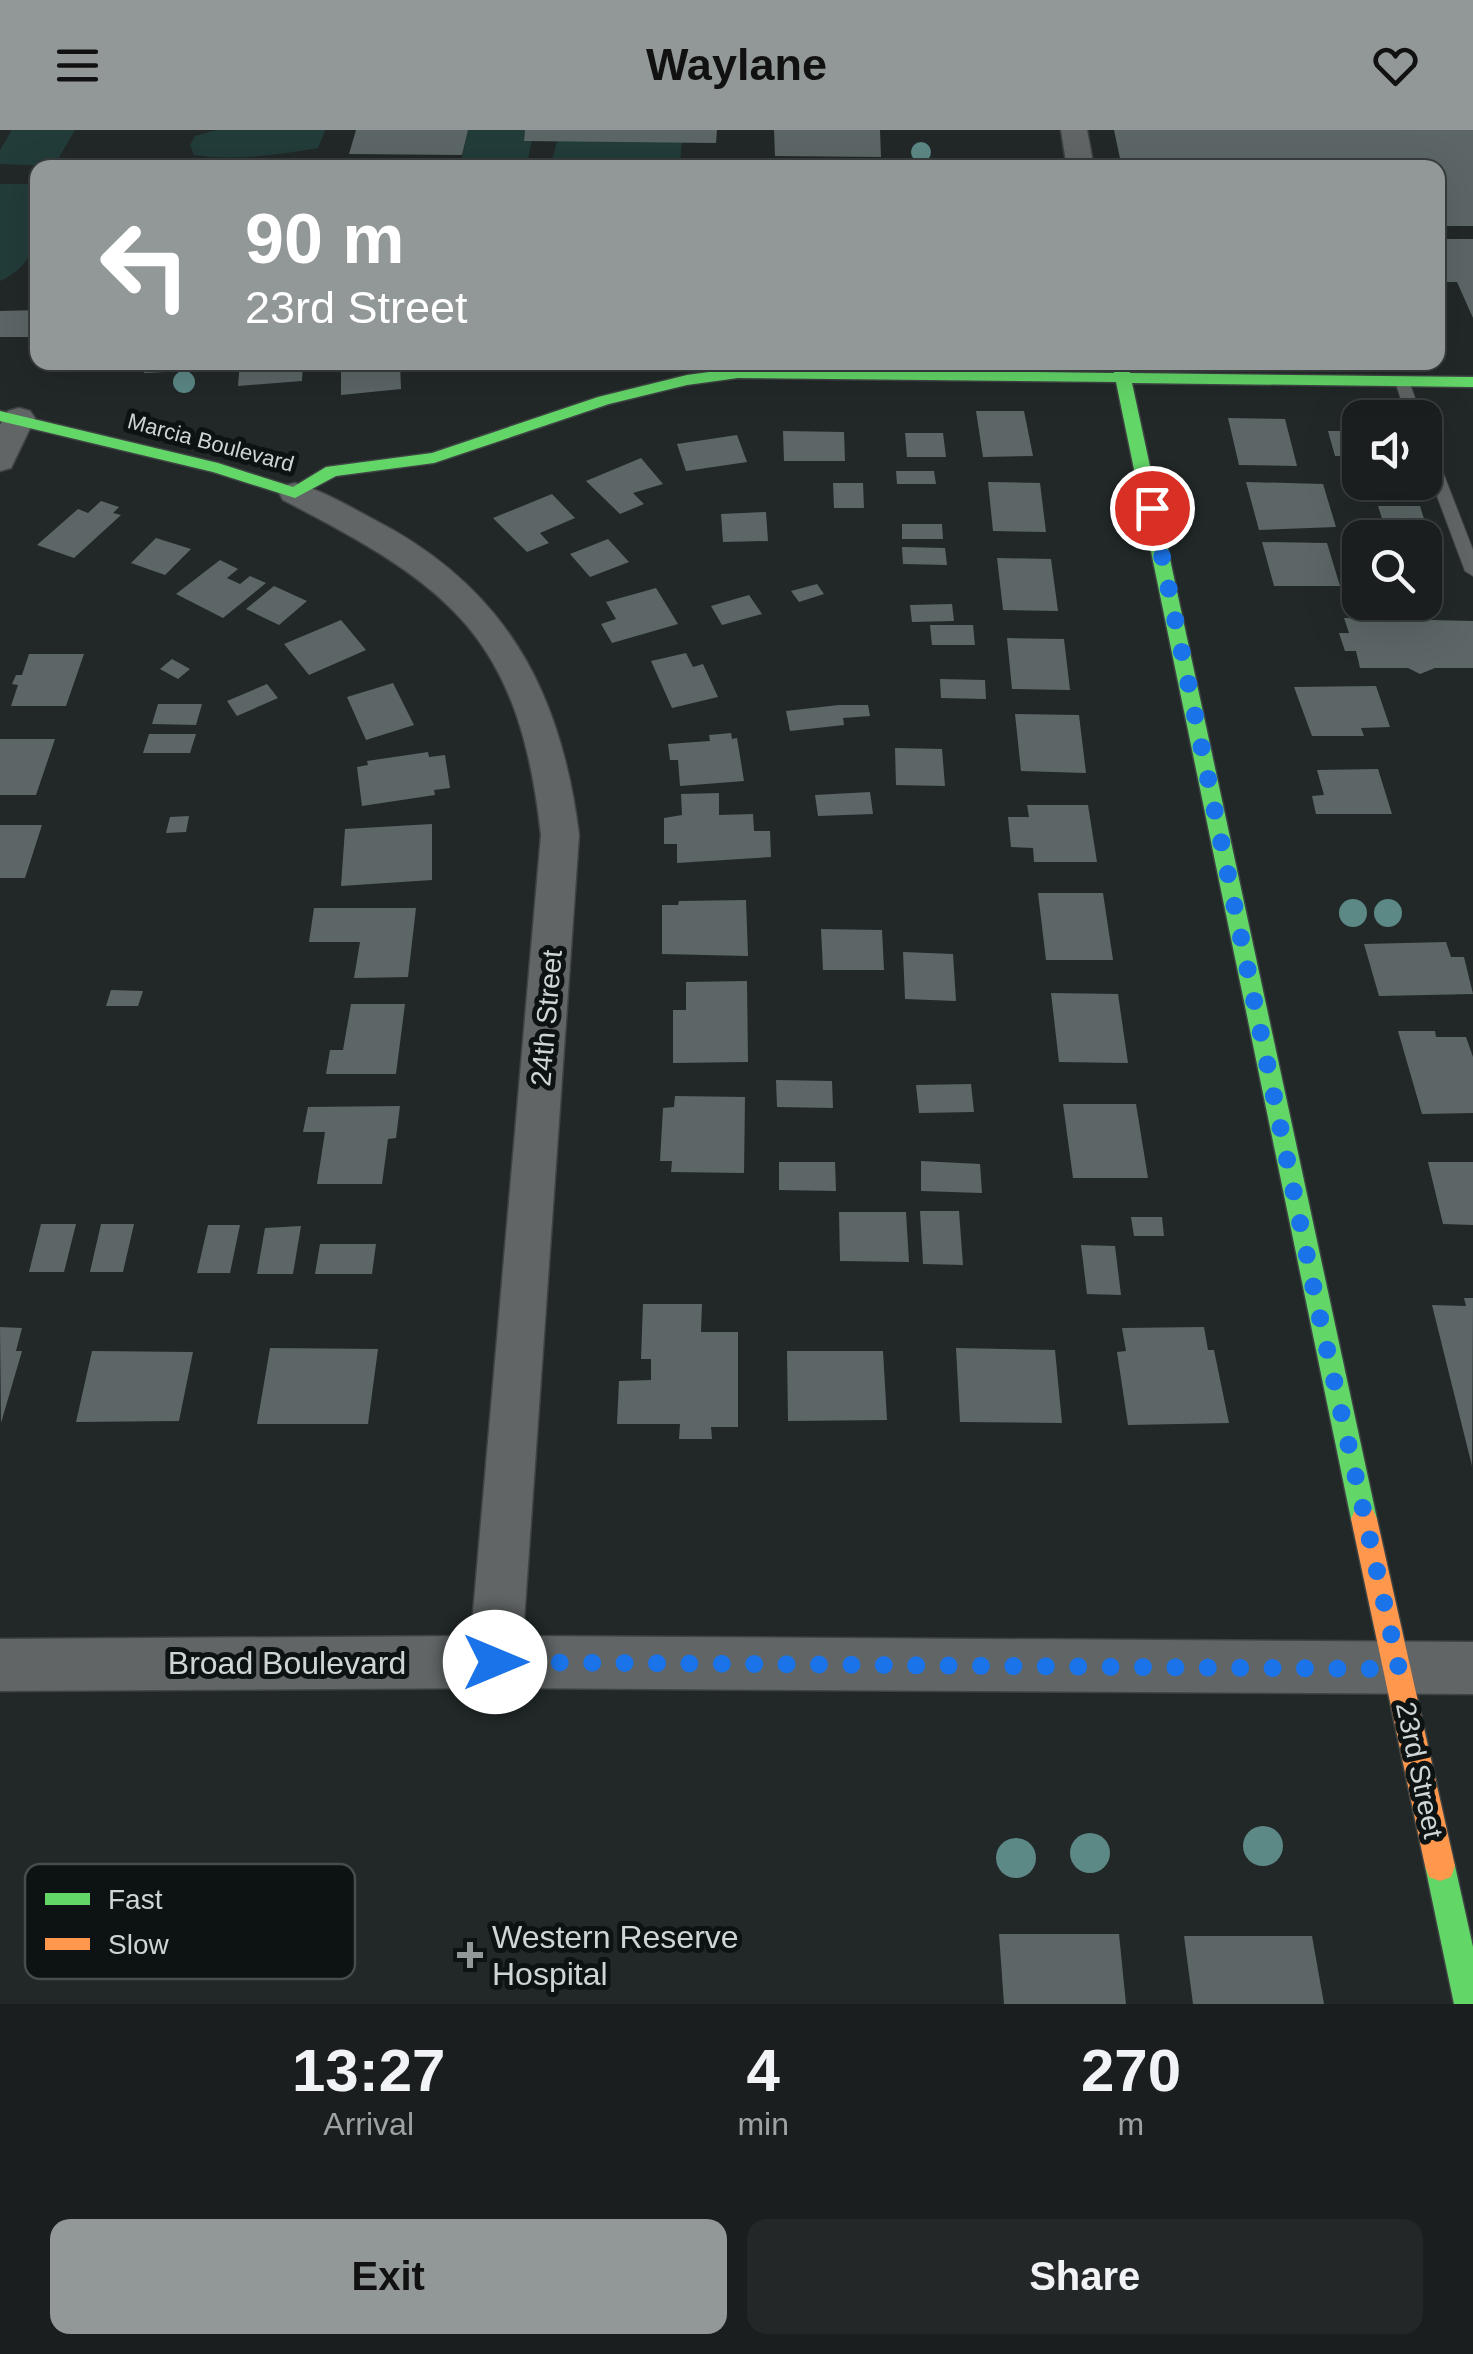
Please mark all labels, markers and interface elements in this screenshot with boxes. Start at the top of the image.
icon: menu [50,38,105,93]
icon: heart [1368,38,1423,93]
text: Waylane [646,39,827,90]
icon: left [80,200,210,330]
text: 90 m [245,200,405,278]
text: 23rd Street [245,282,468,333]
map controls [1342,400,1442,620]
button: sound [1342,400,1442,500]
street label: Marcia Boulevard [125,408,297,477]
pin [1110,466,1195,551]
icon: arrive [1125,481,1180,536]
button: search [1342,520,1442,620]
street label: 24th Street [525,948,568,1088]
position arrow [443,1610,547,1714]
street label: Broad Boulevard [168,1645,406,1681]
street label: 23rd Street [1390,1699,1449,1841]
legend [25,1864,355,1979]
text: Fast [108,1884,163,1915]
place label: Western Reserve Hospital [492,1919,739,1992]
text: Slow [108,1929,169,1960]
marker: Western Reserve Hospital [457,1942,483,1968]
text: 13:27 [292,2037,445,2104]
text: 4 [746,2037,780,2104]
text: 270 [1081,2037,1181,2104]
text: Arrival [323,2106,414,2142]
text: min [737,2106,789,2142]
text: m [1118,2106,1144,2142]
button: Exit [50,2219,727,2334]
button: Share [747,2219,1423,2334]

